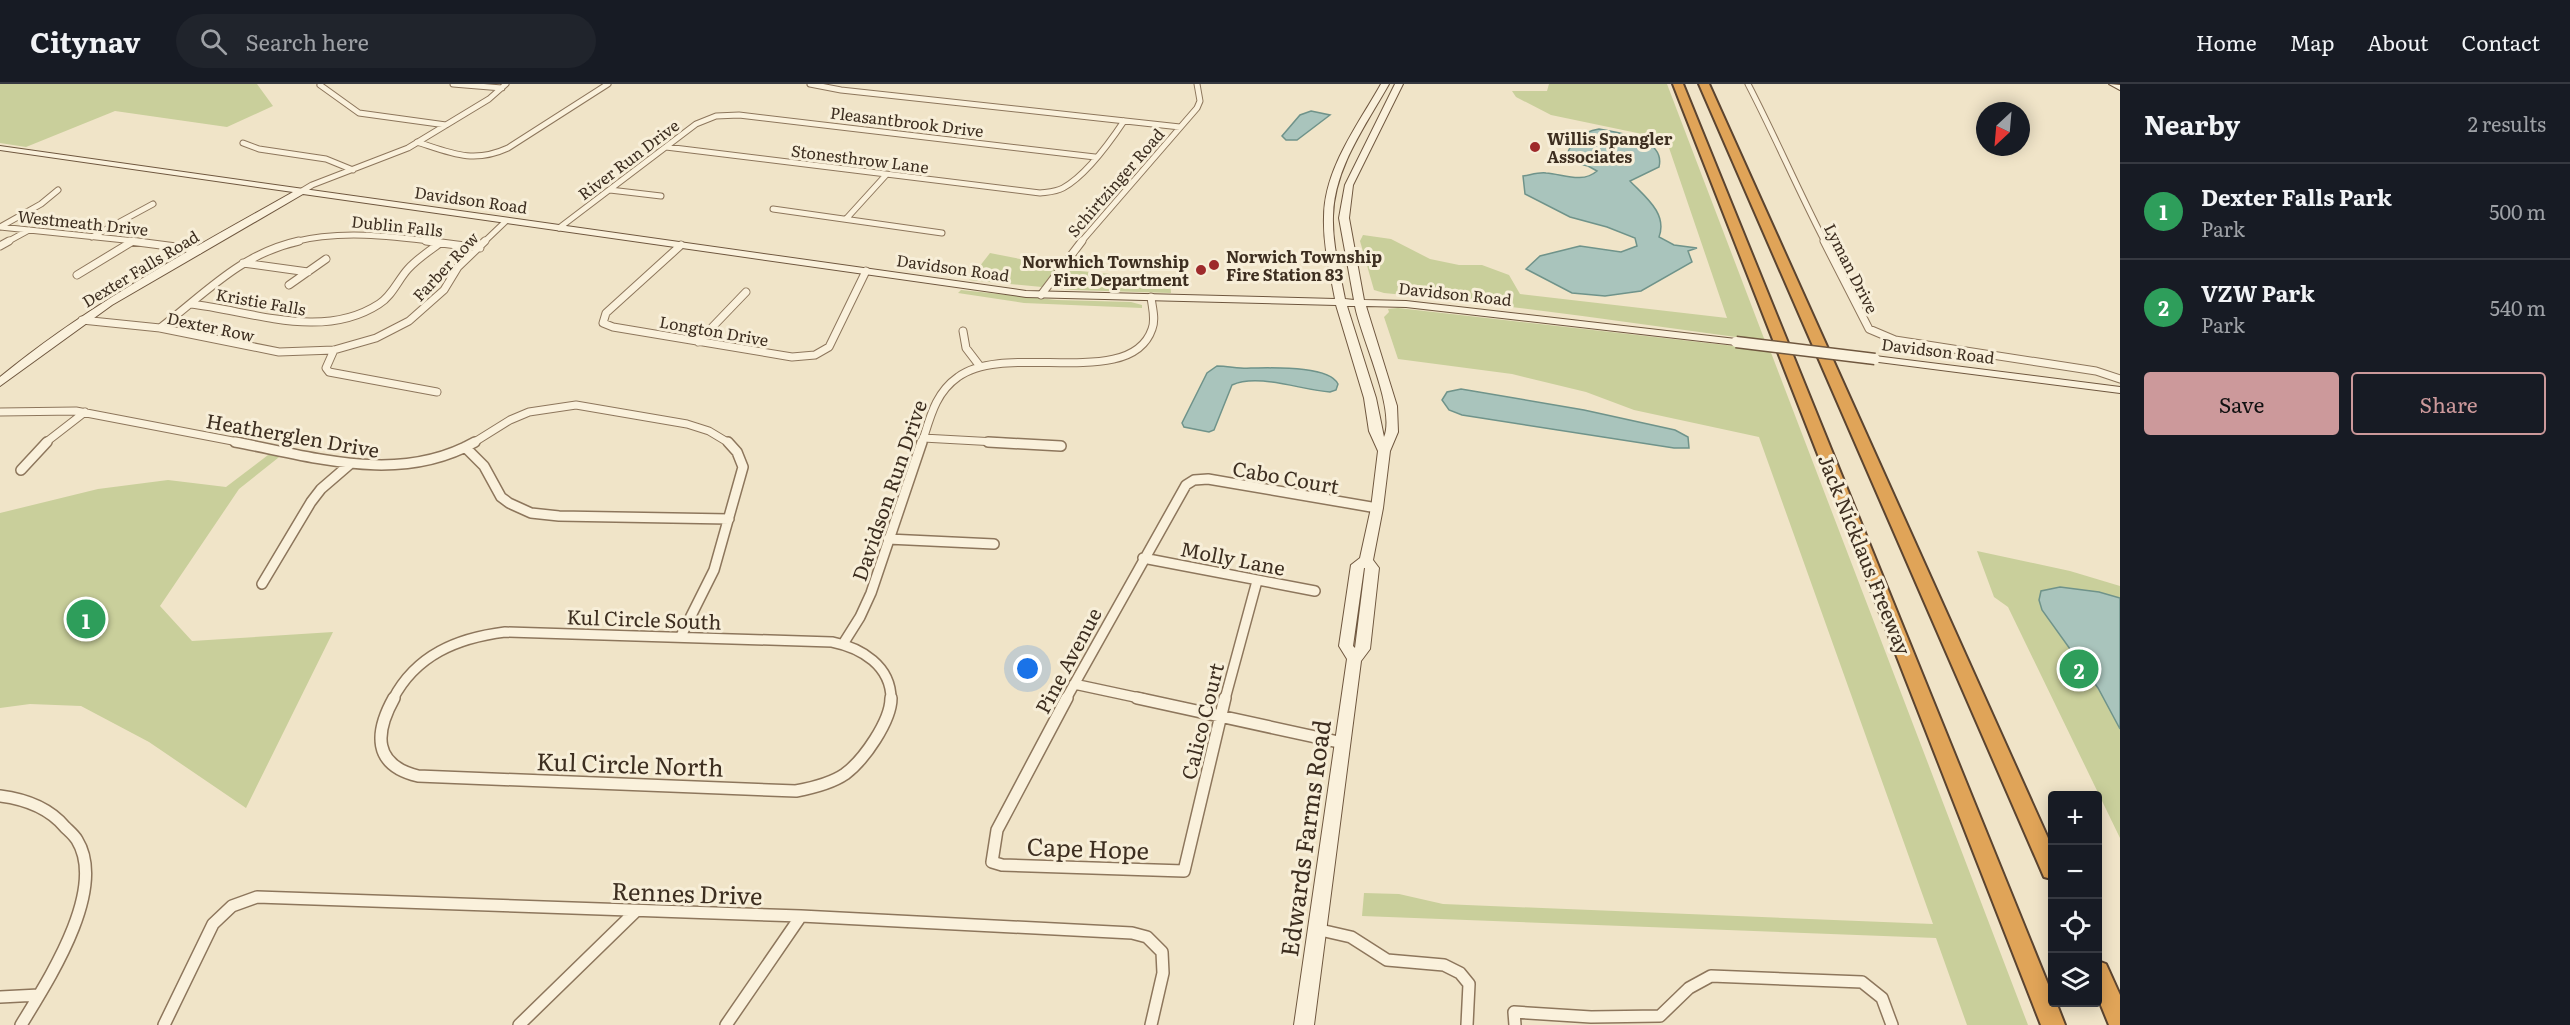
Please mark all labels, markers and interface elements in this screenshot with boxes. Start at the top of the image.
search box [176,14,596,68]
text: Citynav [30,20,140,62]
icon: search [197,25,230,58]
text: Search here [245,25,369,58]
text: Home [2196,26,2257,57]
text: Map [2290,26,2334,57]
text: About [2367,26,2429,57]
text: Contact [2462,26,2540,57]
street label: Pleasantbrook Drive [829,100,985,142]
north arrow [1976,102,2030,156]
text: Nearby [2144,104,2240,143]
text: 2 results [2468,108,2546,138]
street label: River Run Drive [572,113,684,205]
street label: Schirtzinger Road [1061,122,1169,242]
place label: Willis Spangler Associates [1547,126,1673,168]
street label: Stonesthrow Lane [790,138,930,178]
marker: Willis Spangler Associates [1528,140,1542,154]
street label: Davidson Road [413,179,529,219]
text: Dexter Falls Park [2201,180,2392,213]
text: 1 [2159,196,2168,226]
text: 500 m [2489,196,2546,226]
street label: Westmeath Drive [16,203,150,241]
street label: Dublin Falls [350,208,444,242]
text: Park [2201,213,2245,243]
street label: Lyman Drive [1819,219,1885,317]
street label: Dexter Falls Road [77,223,203,312]
street label: Farber Row [406,226,484,306]
place label: Norwich Township Fire Station 83 [1226,244,1382,286]
street label: Davidson Road [895,247,1011,287]
place label: Norwhich Township Fire Department [1022,249,1189,291]
marker: Norwich Township Fire Station 83 [1207,258,1221,272]
marker: Norwhich Township Fire Department [1194,263,1208,277]
street label: Davidson Road [1397,275,1513,311]
text: VZW Park [2201,276,2315,309]
street label: Kristie Falls [214,281,308,321]
text: 2 [2158,292,2169,322]
text: 540 m [2490,292,2546,322]
street label: Dexter Row [165,305,257,347]
street label: Longton Drive [658,309,770,351]
text: Park [2201,309,2245,339]
street label: Davidson Road [1880,331,1996,369]
button: Save [2144,372,2339,435]
button: Share [2351,372,2546,435]
street label: Davidson Run Drive [843,395,933,585]
street label: Heatherglen Drive [204,404,382,464]
street label: Jack Nicklaus Freeway [1812,449,1920,659]
street label: Cabo Court [1230,452,1342,500]
street label: Molly Lane [1178,532,1288,582]
pin: 1 [66,596,106,642]
street label: Kul Circle South [566,600,722,636]
street label: Pine Avenue [1026,602,1108,718]
pin: 2 [2060,646,2098,692]
your location [1013,654,1042,683]
street label: Calico Court [1172,659,1230,783]
street label: Edwards Farms Road [1270,717,1338,959]
street label: Kul Circle North [536,742,724,784]
map controls [2048,791,2102,1007]
button: + [2048,791,2102,845]
street label: Cape Hope [1026,827,1150,867]
button: − [2048,845,2102,899]
street label: Rennes Drive [611,872,763,912]
button: locate [2048,899,2102,953]
button: layers [2048,953,2102,1007]

